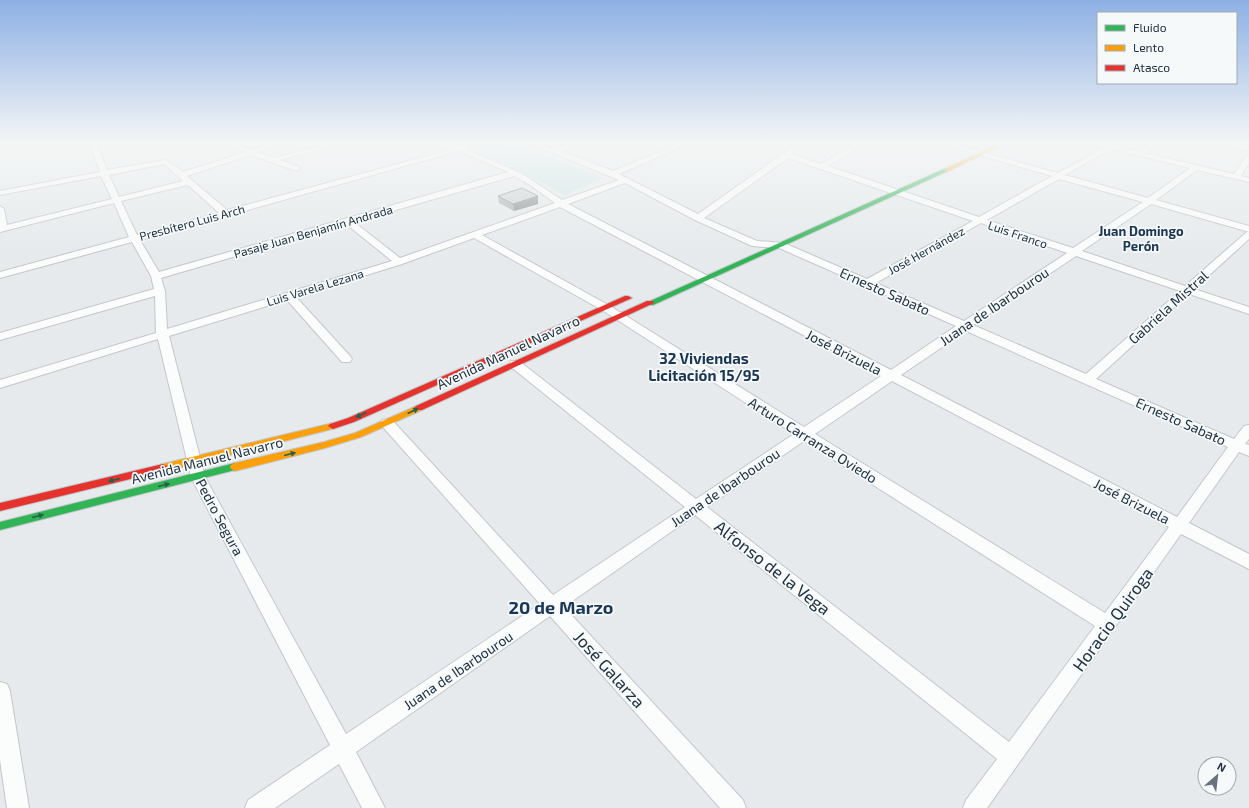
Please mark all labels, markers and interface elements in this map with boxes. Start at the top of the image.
legend [1097,12,1237,84]
text: Fluido [1133,20,1167,34]
text: Lento [1133,40,1164,54]
text: Atasco [1133,60,1170,74]
street label: Presbítero Luis Arch [138,201,246,243]
street label: Pasaje Juan Benjamín Andrada [232,202,394,261]
street label: Luis Franco [986,217,1050,251]
street label: José Hernández [885,223,967,277]
district label: Juan Domingo Perón [1098,223,1184,254]
street label: Ernesto Sabato [837,263,933,319]
street label: Juana de Ibarbourou [936,263,1052,349]
street label: Luis Varela Lezana [265,266,365,308]
street label: Gabriela Mistral [1125,266,1212,347]
street label: Avenida Manuel Navarro [434,311,582,393]
street label: José Brizuela [803,326,885,378]
district label: 32 Viviendas Licitación 15/95 [648,349,760,384]
street label: Arturo Carranza Oviedo [746,393,881,487]
street label: Ernesto Sabato [1133,393,1229,449]
one-way arrow [407,408,418,414]
one-way arrow [355,412,367,418]
street label: Avenida Manuel Navarro [129,433,285,487]
street label: Juana de Ibarbourou [667,444,783,530]
one-way arrow [284,450,296,456]
street label: José Brizuela [1091,475,1173,527]
street label: Pedro Segura [193,476,247,558]
one-way arrow [107,477,119,483]
one-way arrow [158,482,170,488]
one-way arrow [32,513,44,519]
street label: Alfonso de la Vega [710,516,835,619]
street label: Horacio Quiroga [1068,563,1157,675]
district label: 20 de Marzo [509,596,613,618]
street label: Juana de Ibarbourou [400,627,516,713]
street label: José Galarza [570,627,650,711]
north arrow [1197,756,1237,796]
text: N [1215,759,1229,774]

